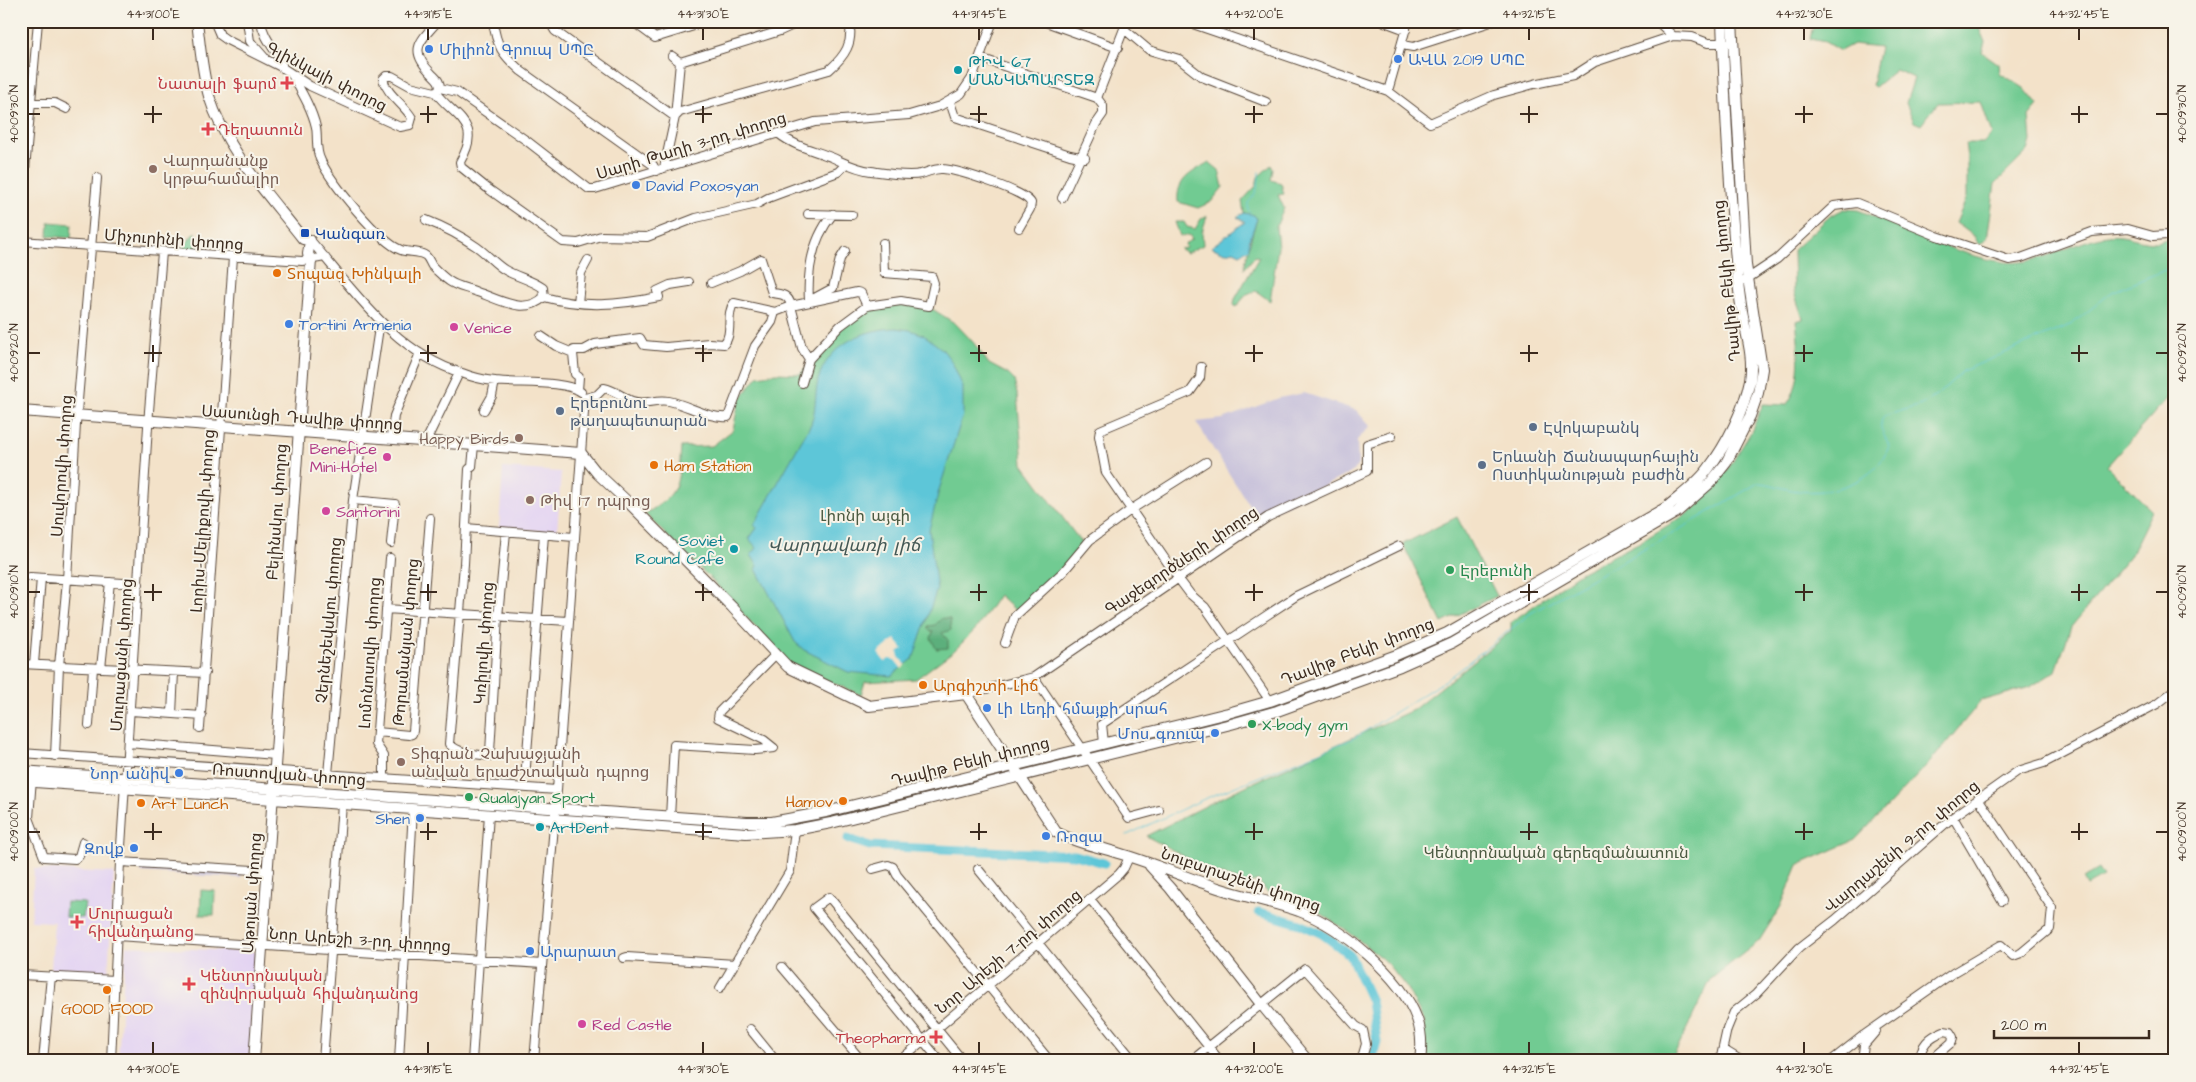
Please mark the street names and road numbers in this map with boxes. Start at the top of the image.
street label: Գլինկայի փողոց [262,37,391,117]
street label: Սարի Թաղի 3-րդ փողոց [594,107,789,185]
street label: Դավիթ Բեկի փողոց [1708,199,1746,363]
street label: Միչուրինի փողոց [103,224,244,256]
street label: Սուվորովի փողոց [46,394,78,538]
street label: Սասունցի Դավիթ փողոց [201,400,403,436]
street label: Լորիս-Մելիքովի փողոց [186,428,220,614]
street label: Բելինսկու փողոց [261,443,293,581]
street label: Գաջեգործների փողոց [1100,501,1263,621]
street label: Չերնեշեվսկու փողոց [311,536,347,704]
street label: Թորամանյան փողոց [388,557,424,727]
street label: Լոմոնոսովի փողոց [354,576,386,730]
street label: Մուրացանի փողոց [106,578,138,733]
street label: Կռիլովի փողոց [469,581,499,705]
street label: Դավիթ Բեկի փողոց [1278,613,1437,691]
street label: Դավիթ Բեկի փողոց [889,732,1052,792]
street label: Ռոստովյան փողոց [211,759,367,791]
street label: Վարդաշենի 9-րդ փողոց [1819,775,1984,918]
street label: Աթոյան փողոց [237,832,267,954]
street label: Նուբարաշենի փողոց [1158,842,1323,918]
street label: Նոր Արեշի 7-րդ փողոց [931,884,1086,1019]
street label: Նոր Արեշի 3-րդ փողոց [268,923,452,957]

